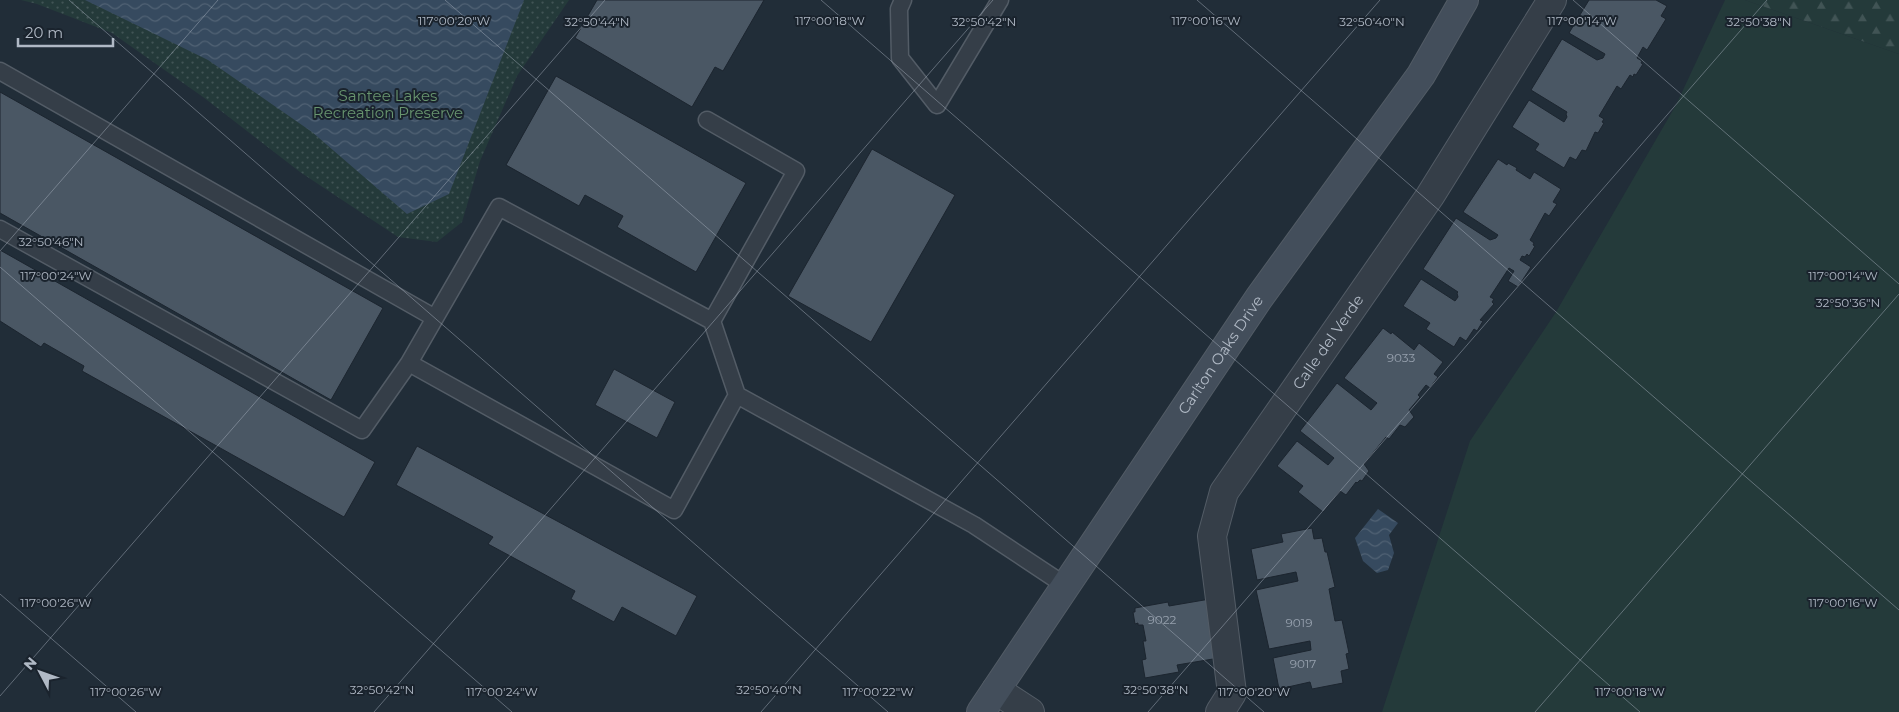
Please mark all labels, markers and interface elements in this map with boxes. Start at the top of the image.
text: 117°00'20"W [418,13,490,28]
text: 117°00'18"W [795,13,865,28]
text: 117°00'16"W [1171,13,1241,28]
text: 117°00'14"W [1547,13,1617,28]
text: 32°50'44"N [564,14,630,29]
text: 32°50'42"N [952,14,1016,29]
text: 32°50'40"N [1339,14,1405,29]
text: 32°50'38"N [1727,14,1791,29]
scale bar [18,15,112,47]
text: 20 m [25,23,63,42]
park label: Santee Lakes Recreation Preserve [313,86,463,122]
text: 32°50'46"N [19,234,83,249]
text: 117°00'24"W [20,268,92,283]
text: 117°00'14"W [1808,268,1878,283]
street label: Calle del Verde [1288,291,1368,393]
street label: Carlton Oaks Drive [1174,292,1267,418]
text: 32°50'36"N [1816,295,1880,310]
house number: 9033 [1387,350,1416,365]
text: 117°00'26"W [20,595,92,610]
text: 117°00'16"W [1808,595,1878,610]
house number: 9022 [1148,612,1177,627]
house number: 9019 [1286,615,1312,630]
north arrow [15,647,65,697]
text: N [20,653,41,674]
house number: 9017 [1290,656,1316,671]
text: 32°50'42"N [350,682,414,697]
text: 32°50'40"N [736,682,802,697]
text: 32°50'38"N [1124,682,1188,697]
text: 117°00'26"W [90,684,162,699]
text: 117°00'24"W [466,684,538,699]
text: 117°00'22"W [843,684,913,699]
text: 117°00'20"W [1218,684,1290,699]
text: 117°00'18"W [1595,684,1665,699]

